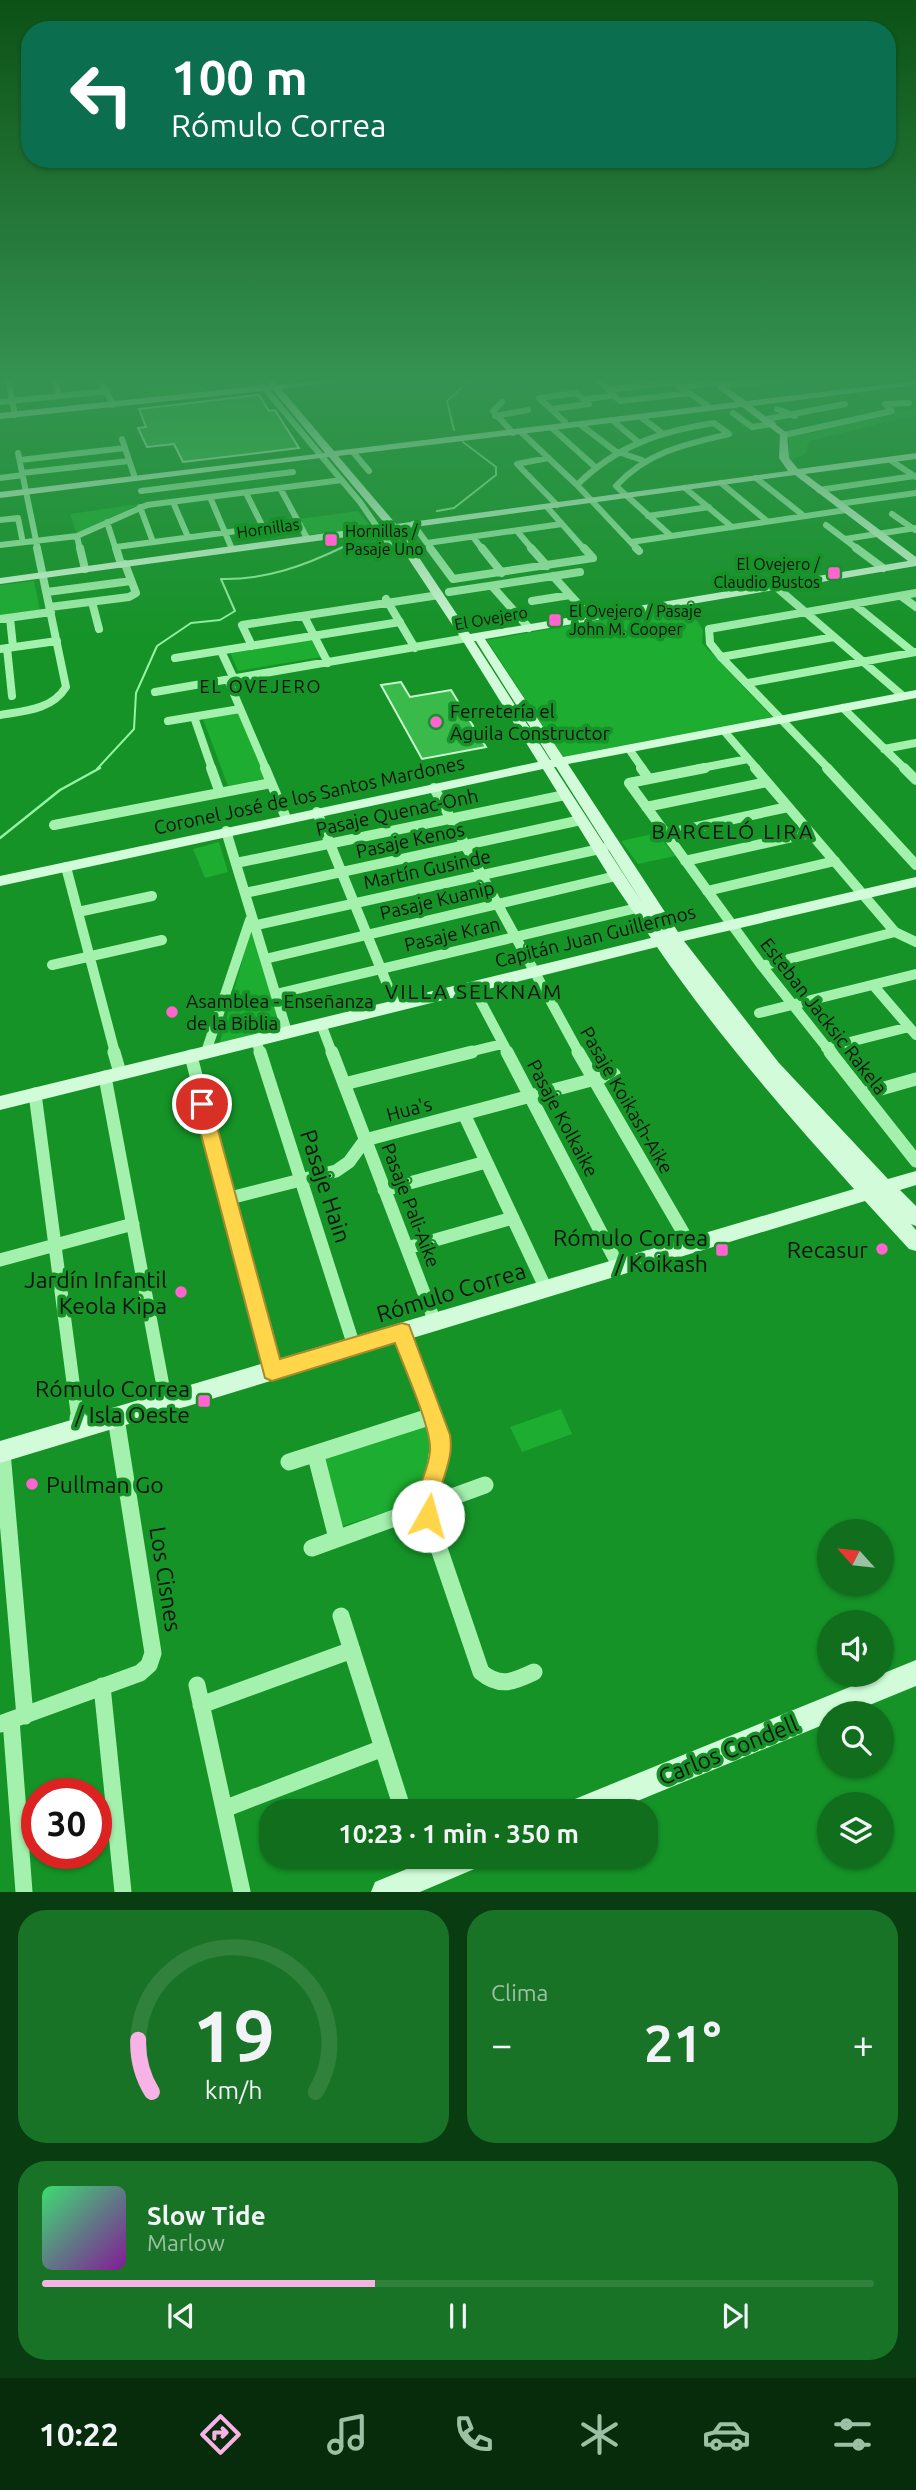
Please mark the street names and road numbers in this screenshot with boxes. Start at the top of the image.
street label: Hornillas [235,515,301,541]
street label: El Ovejero [453,603,529,633]
street label: Coronel José de los Santos Mardones [152,751,466,839]
street label: Pasaje Quenac-Onh [314,784,480,840]
street label: Pasaje Kenos [354,818,466,862]
street label: Martín Gusinde [361,845,493,893]
street label: Pasaje Kuanip [377,876,497,924]
street label: Capitán Juan Guillermos [492,900,698,972]
street label: Pasaje Kran [402,912,502,956]
street label: Esteban Jacksic Rakela [756,933,892,1099]
street label: Pasaje Koikash-Aike [576,1023,678,1177]
street label: Pasaje Kolkaike [523,1056,603,1180]
street label: Hua's [384,1092,434,1126]
street label: Pasaje Hain [296,1126,356,1246]
street label: Pasaje Pali-Aike [377,1140,445,1270]
street label: Rómulo Correa [373,1257,529,1327]
street label: Los Cisnes [145,1525,187,1633]
street label: Carlos Condell [655,1711,801,1789]

